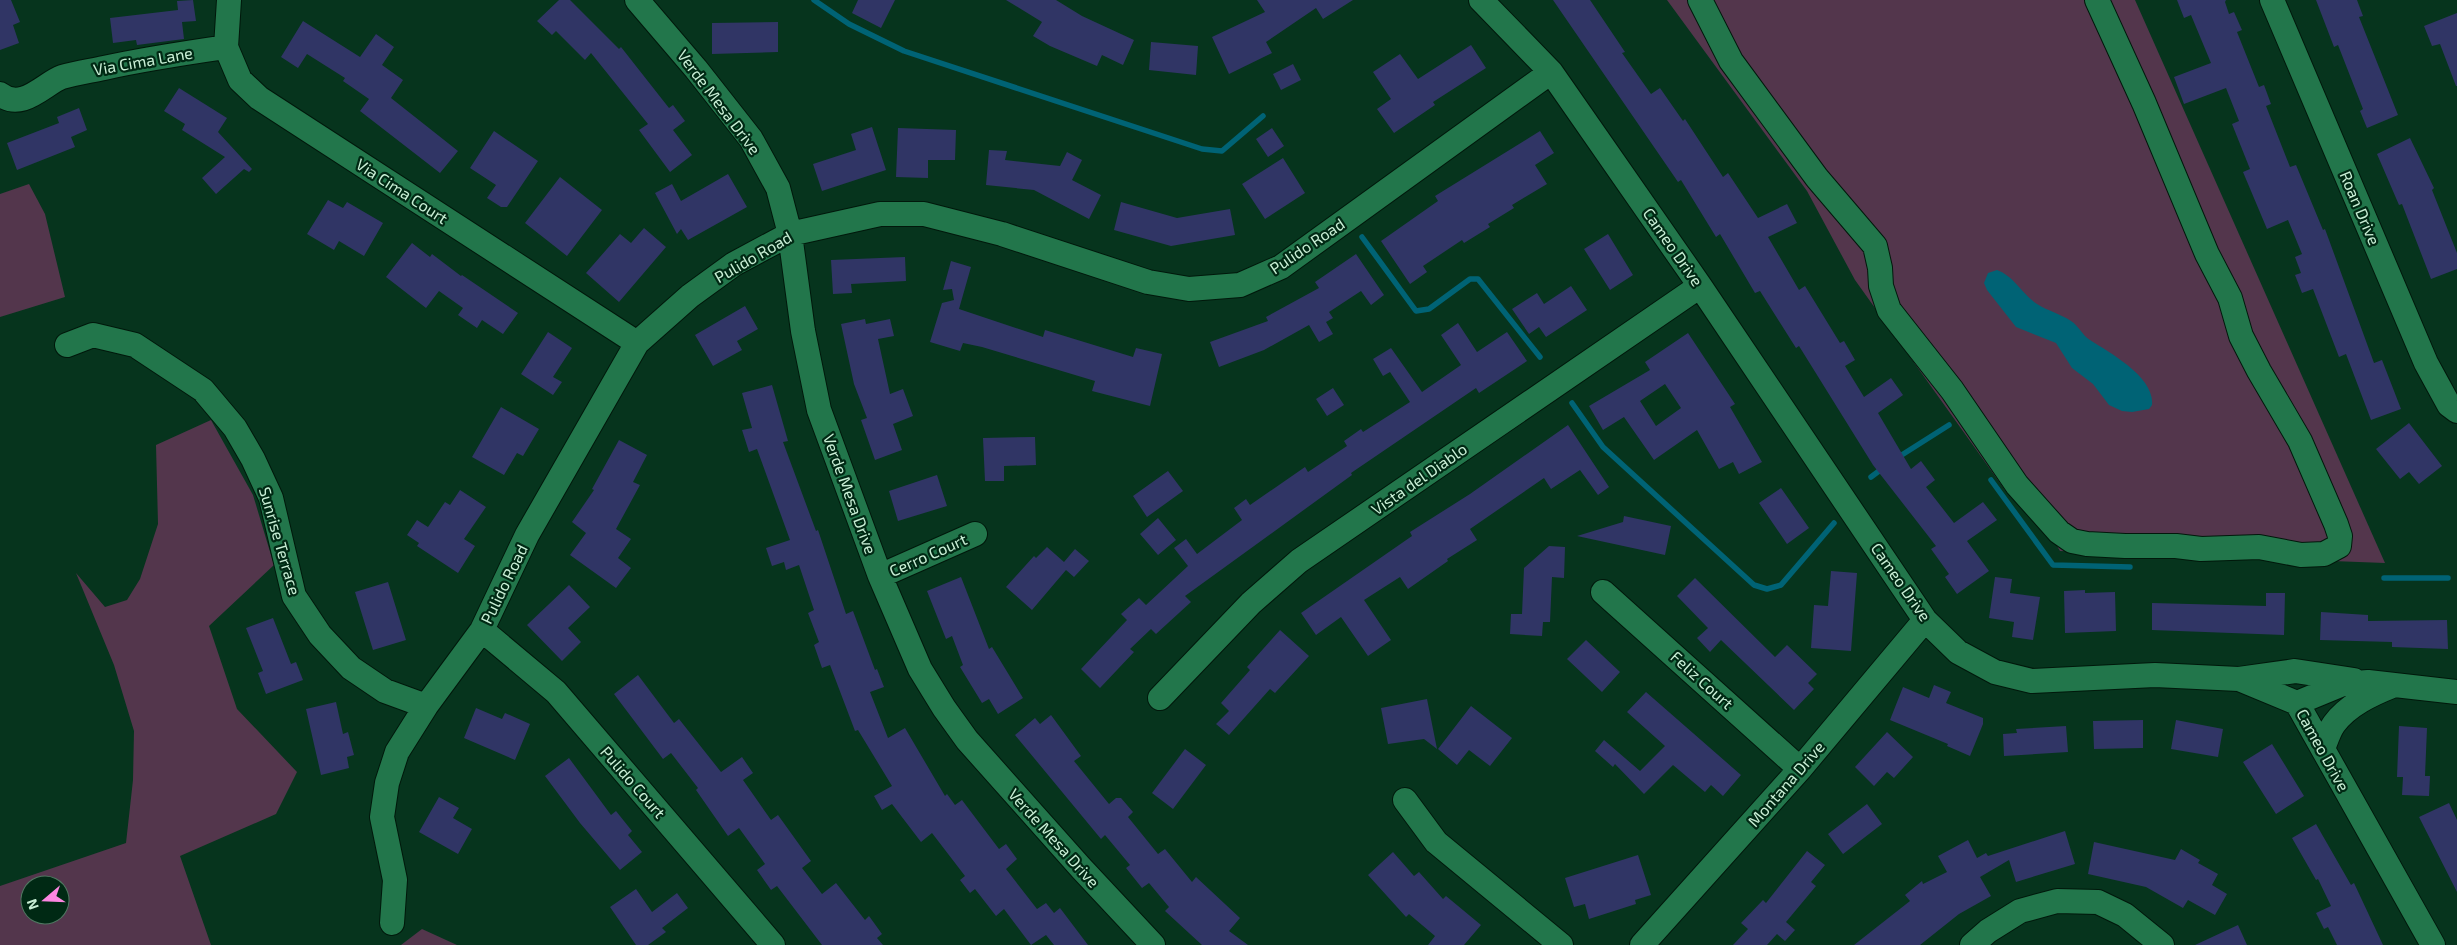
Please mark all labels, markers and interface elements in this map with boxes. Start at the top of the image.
street label: Via Cima Lane [92,42,194,79]
street label: Verde Mesa Drive [674,46,765,158]
street label: Via Cima Court [353,154,452,227]
street label: Roan Drive [2336,168,2385,248]
street label: Cameo Drive [1639,204,1707,289]
street label: Pulido Road [1266,214,1348,277]
street label: Pulido Road [711,227,795,286]
street label: Verde Mesa Drive [820,431,881,556]
street label: Vista del Diablo [1367,439,1470,519]
street label: Sunrise Terrace [256,485,305,597]
street label: Cerro Court [886,529,970,580]
street label: Cameo Drive [1867,539,1935,624]
street label: Pulido Road [476,541,531,627]
street label: Feliz Court [1667,647,1737,713]
street label: Cameo Drive [2293,705,2354,794]
street label: Montana Drive [1743,737,1828,830]
street label: Pulido Court [597,742,670,821]
street label: Verde Mesa Drive [1005,784,1104,891]
north arrow [20,875,70,925]
text: N [23,897,42,912]

